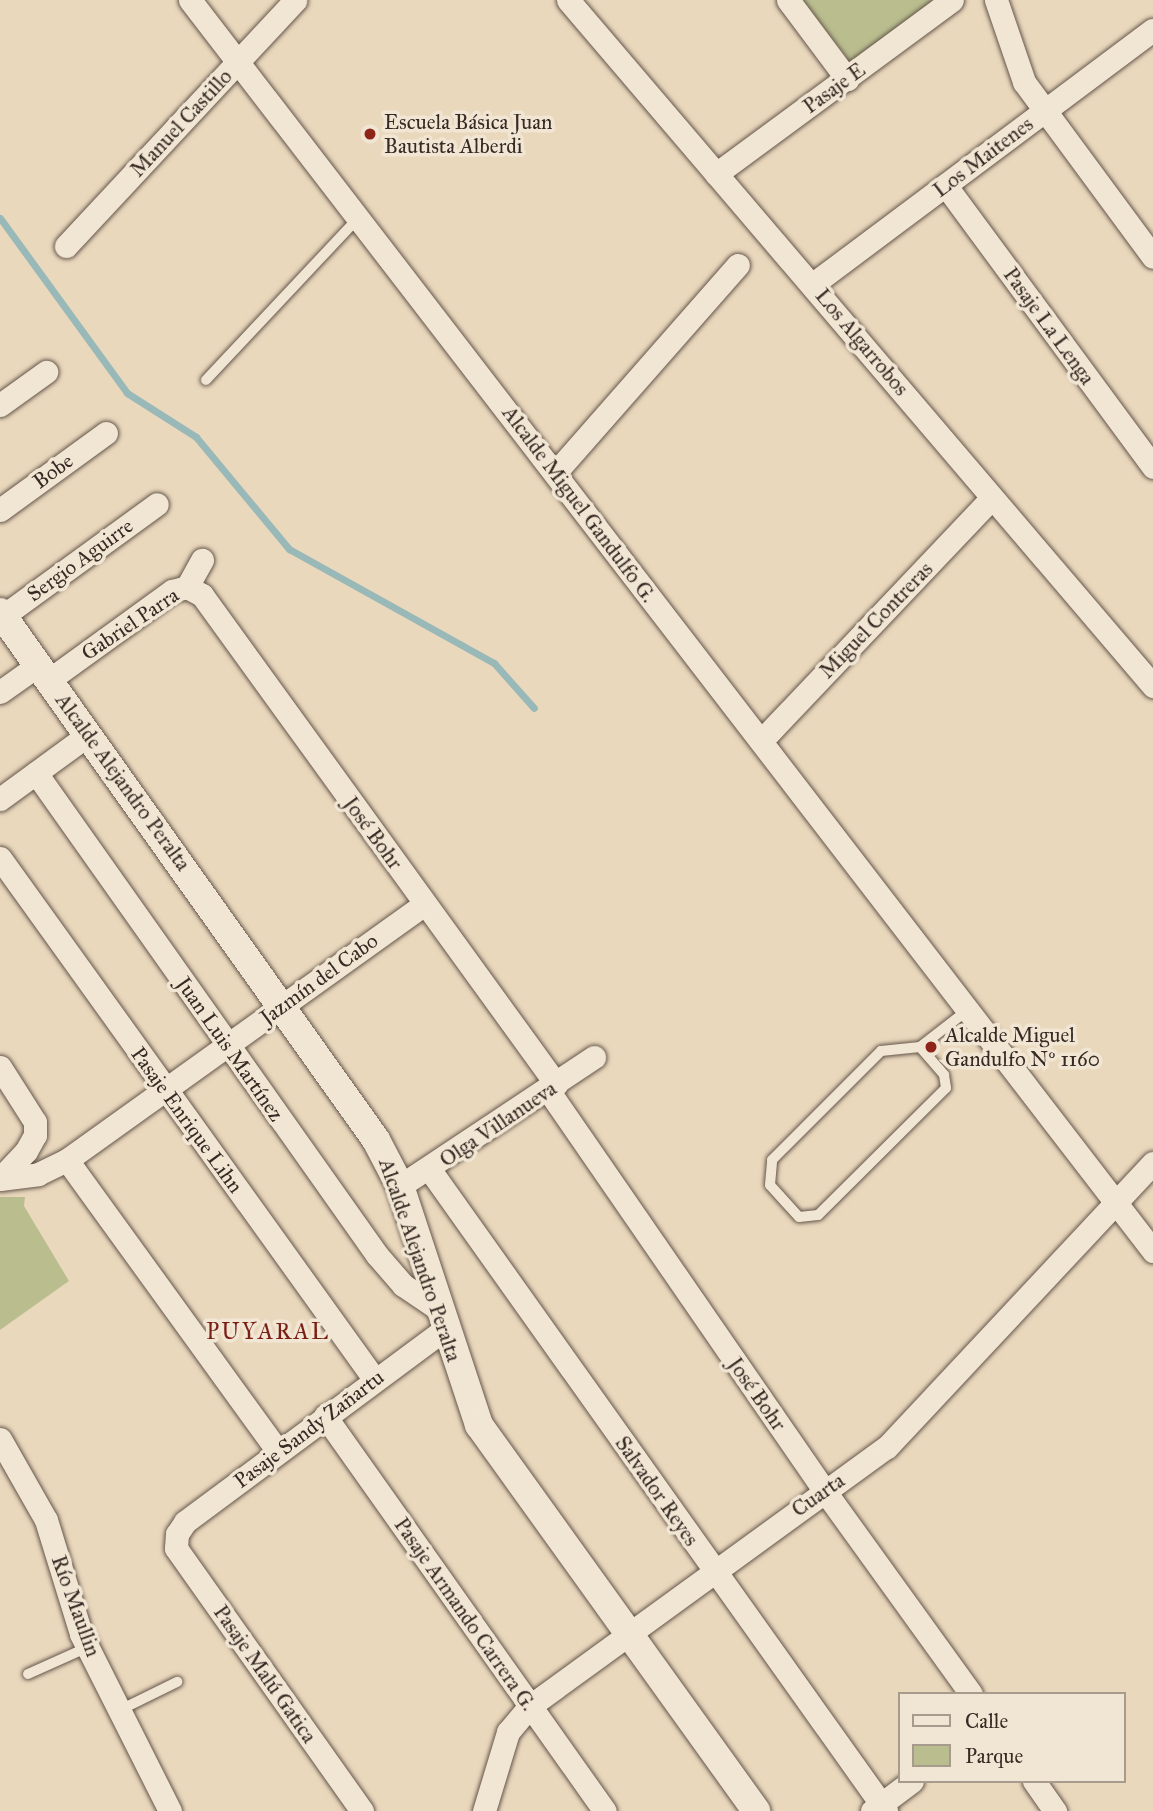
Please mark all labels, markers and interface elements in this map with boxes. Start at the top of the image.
street label: Pasaje E [798,57,870,119]
street label: Manuel Castillo [125,64,237,182]
place label: Escuela Básica Juan Bautista Alberdi [384,109,552,159]
street label: Los Maitenes [928,111,1038,203]
marker: Escuela Básica Juan Bautista Alberdi [362,126,378,142]
street label: Pasaje La Lenga [998,263,1100,389]
street label: Los Algarrobos [810,283,914,401]
street label: Alcalde Miguel Gandulfo G. [497,401,661,607]
street label: Bobe [28,448,78,494]
street label: Sergio Aguirre [22,513,138,607]
street label: Miguel Contreras [814,556,938,684]
street label: Gabriel Parra [77,582,183,666]
street label: Alcalde Alejandro Peralta [50,688,196,876]
street label: José Bohr [338,792,408,874]
street label: Jazmín del Cabo [255,928,383,1030]
street label: Juan Luis Martínez [171,972,289,1126]
place label: Alcalde Miguel Gandulfo Nº 1160 [945,1022,1100,1072]
marker: Alcalde Miguel Gandulfo Nº 1160 [923,1039,939,1055]
street label: Pasaje Enrique Lihn [126,1042,248,1198]
street label: Olga Villanueva [435,1076,561,1172]
street label: Alcalde Alejandro Peralta [373,1155,467,1365]
district label: PUYARAL [207,1317,329,1345]
street label: José Bohr [723,1352,791,1436]
street label: Pasaje Sandy Zañartu [229,1364,389,1494]
street label: Salvador Reyes [610,1431,704,1551]
street label: Cuarta [787,1468,849,1522]
street label: Pasaje Armando Carrera G. [389,1513,541,1715]
street label: Río Maullin [46,1552,106,1660]
street label: Pasaje Malú Gatica [208,1600,322,1748]
legend [898,1692,1125,1783]
text: Calle [965,1708,1008,1734]
text: Parque [965,1743,1023,1769]

